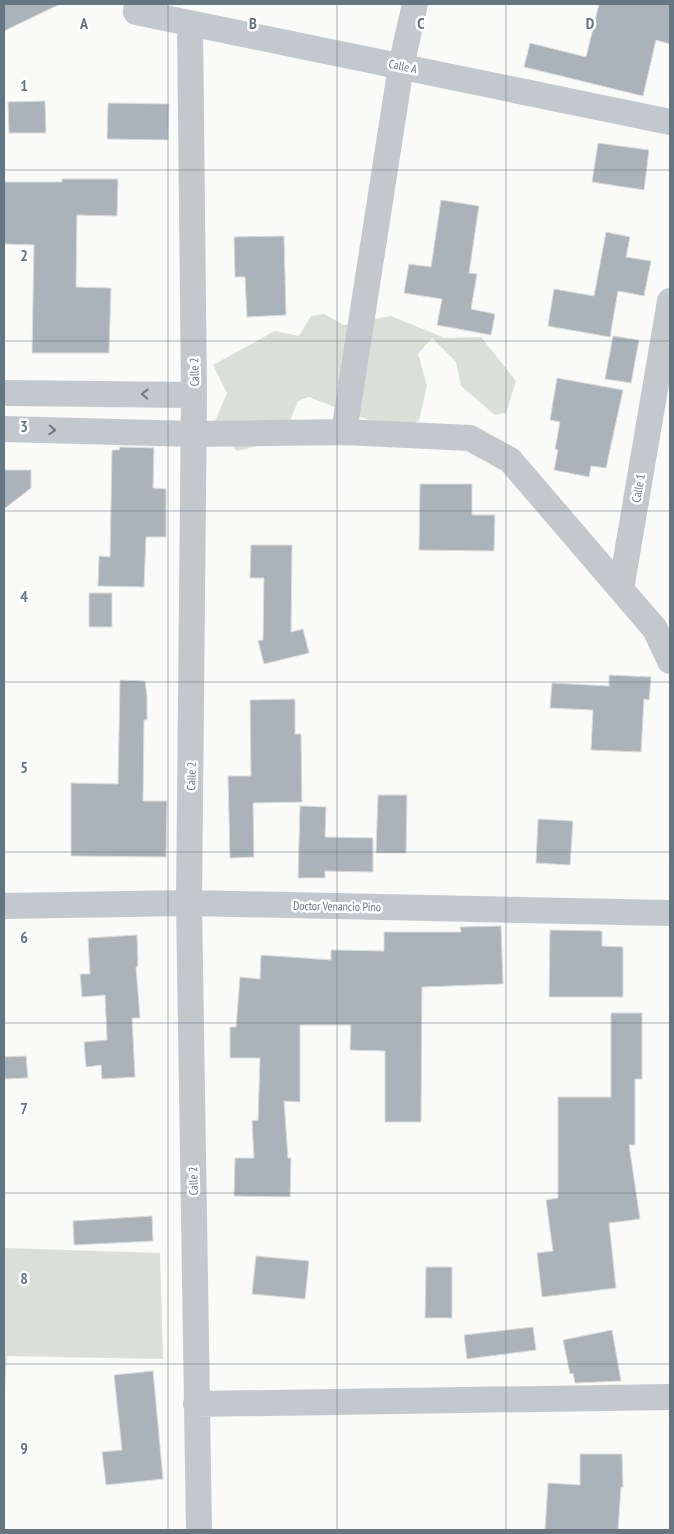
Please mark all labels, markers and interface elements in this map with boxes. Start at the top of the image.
text: A [79,13,89,33]
text: B [249,13,257,33]
text: C [417,13,425,33]
text: D [586,13,595,33]
street label: Calle A [387,56,419,76]
text: 1 [20,75,28,95]
text: 2 [20,245,28,265]
street label: Calle 2 [186,358,202,386]
one-way arrow [141,389,148,399]
text: 3 [20,416,28,436]
one-way arrow [49,425,57,436]
street label: Calle 1 [628,473,648,503]
text: 4 [20,586,28,606]
text: 5 [20,757,28,777]
street label: Calle 2 [183,762,199,790]
street label: Doctor Venancio Pino [293,898,381,914]
text: 6 [20,927,28,947]
text: 7 [20,1098,28,1118]
street label: Calle 2 [185,1167,201,1195]
text: 8 [20,1268,28,1288]
text: 9 [20,1438,28,1458]

